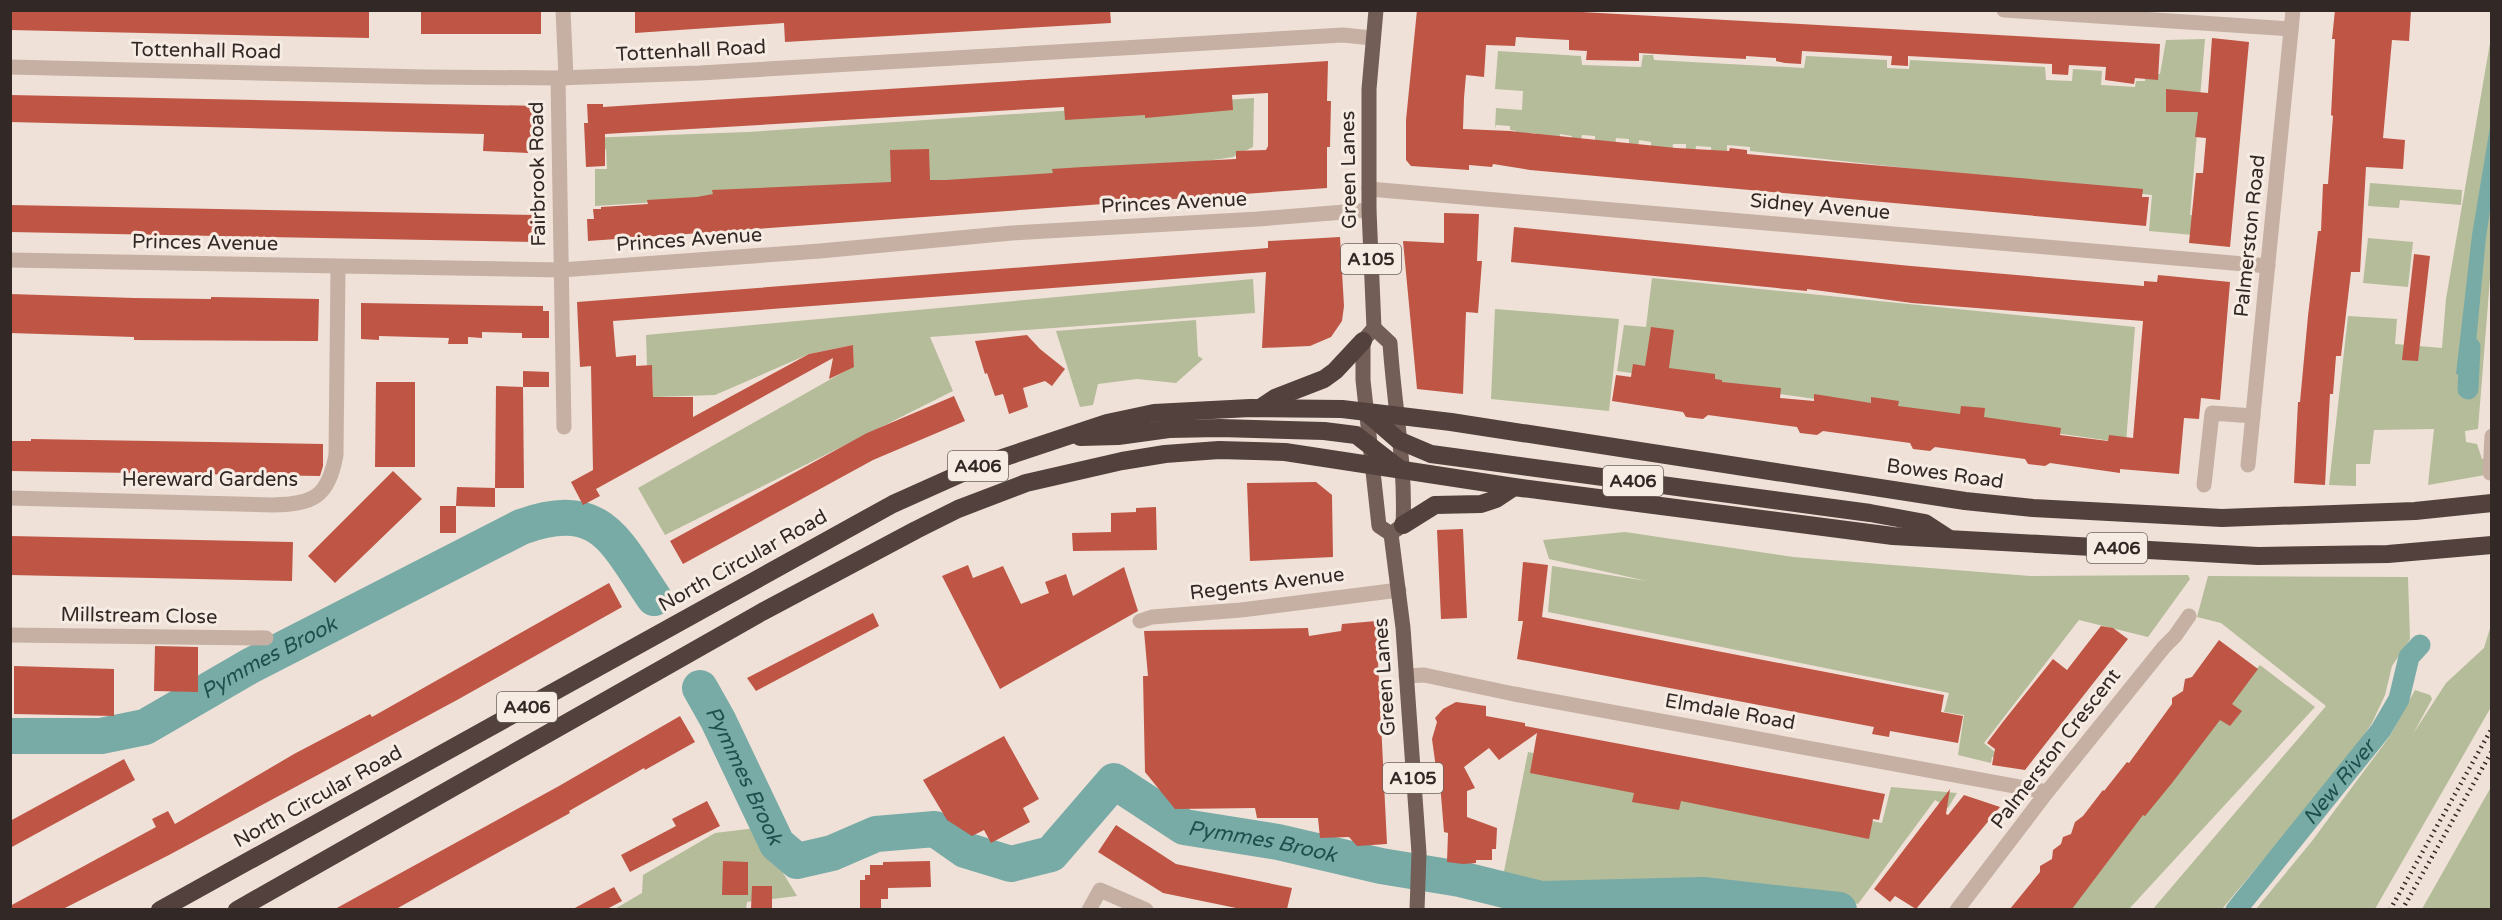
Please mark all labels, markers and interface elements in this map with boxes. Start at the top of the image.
street label: Tottenhall Road [615,35,767,67]
street label: Tottenhall Road [131,38,281,64]
street label: Fairbrook Road [525,101,551,247]
street label: Green Lanes [1336,111,1362,229]
street label: Palmerston Road [2230,154,2270,318]
street label: Princes Avenue [1100,187,1248,219]
street label: Sidney Avenue [1749,189,1891,225]
street label: Princes Avenue [615,223,763,257]
street label: Princes Avenue [132,230,278,256]
road number: A105 [1341,244,1401,274]
road number: A406 [948,451,1008,481]
street label: Bowes Road [1885,454,2005,494]
road number: A406 [1603,466,1663,496]
street label: Hereward Gardens [122,468,298,492]
street label: North Circular Road [655,505,831,617]
road number: A406 [2087,533,2147,563]
street label: Regents Avenue [1188,563,1346,605]
street label: Millstream Close [60,603,218,629]
water label: Pymmes Brook [196,610,342,704]
street label: Green Lanes [1369,617,1401,737]
street label: Palmerston Crescent [1986,664,2126,834]
street label: Elmdale Road [1663,689,1797,735]
road number: A406 [497,692,557,722]
water label: Pymmes Brook [700,702,789,850]
water label: New River [2297,733,2382,830]
street label: North Circular Road [230,741,406,853]
road number: A105 [1383,763,1443,793]
water label: Pymmes Brook [1186,815,1340,868]

